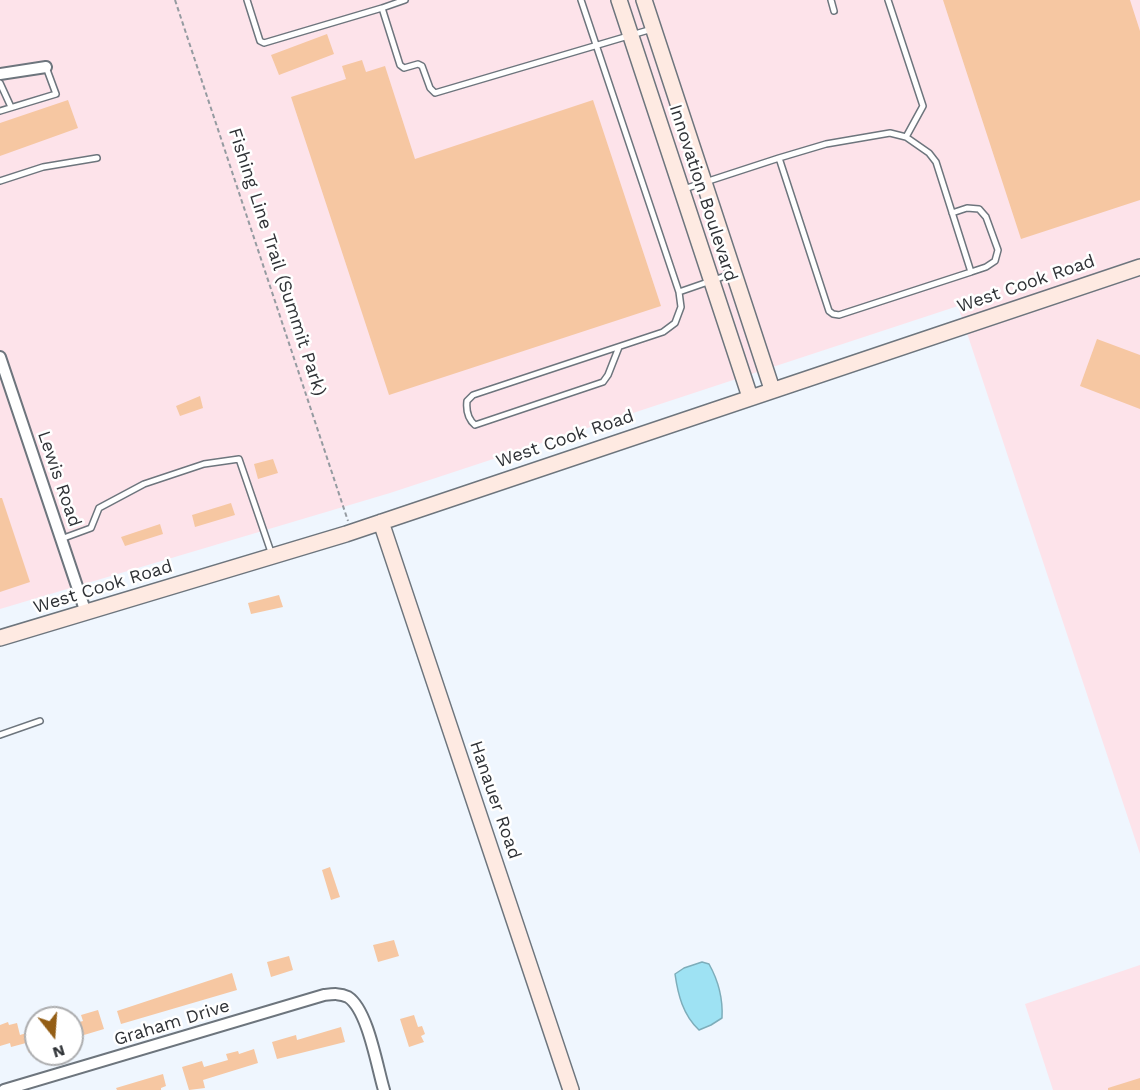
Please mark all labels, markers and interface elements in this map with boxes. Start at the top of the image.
street label: Innovation Boulevard [664,102,742,284]
street label: Fishing Line Trail (Summit Park) [223,125,331,399]
street label: West Cook Road [954,250,1098,318]
street label: West Cook Road [493,405,637,473]
street label: Lewis Road [32,428,86,530]
street label: West Cook Road [31,556,175,618]
street label: Hanauer Road [465,738,525,862]
street label: Graham Drive [112,995,232,1051]
north arrow [24,1006,84,1066]
text: N [50,1041,67,1063]

